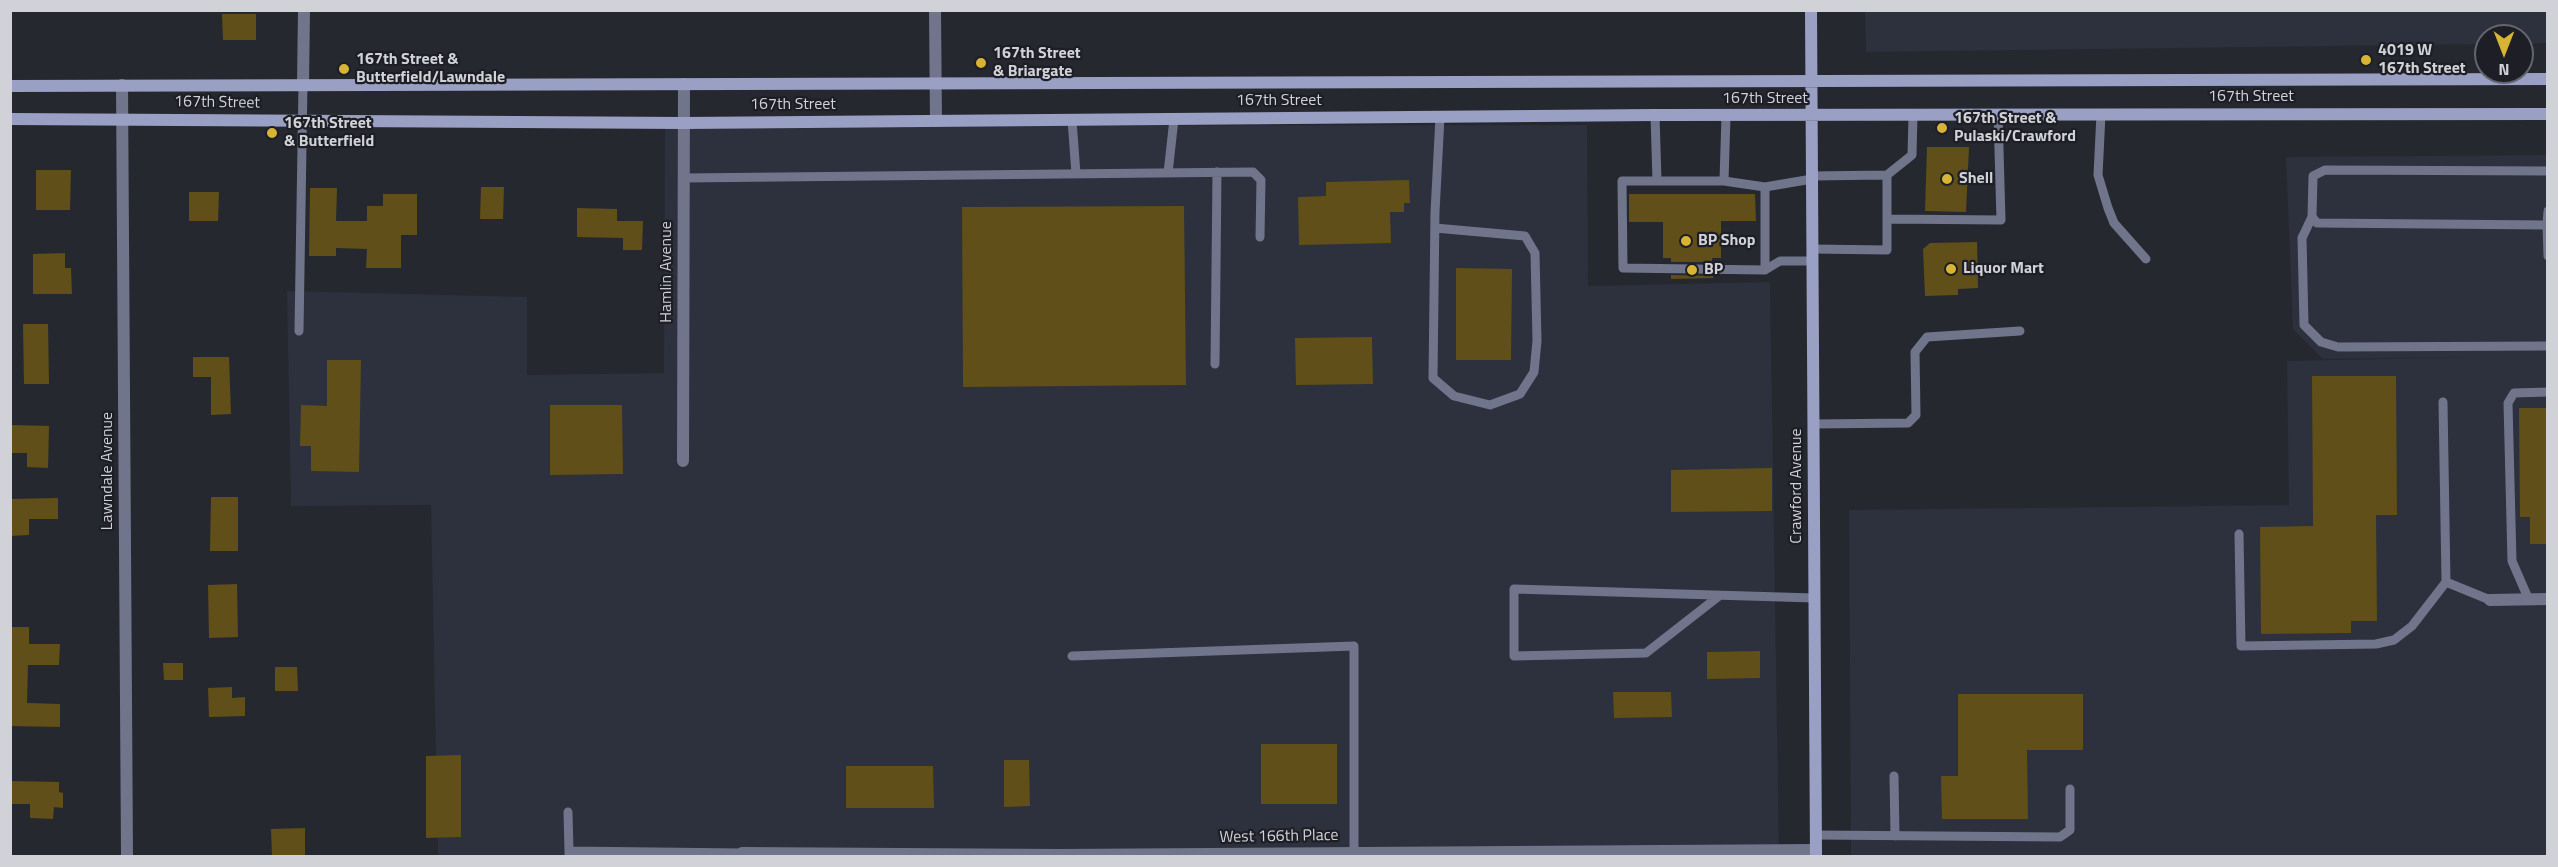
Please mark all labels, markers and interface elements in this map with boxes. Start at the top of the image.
north arrow [2474,24,2534,84]
place label: 4019 W 167th Street [2378,41,2466,79]
place label: 167th Street & Briargate [993,44,1081,82]
place label: 167th Street & Butterfield/Lawndale [356,50,505,88]
marker: 4019 W 167th Street [2359,53,2373,67]
marker: 167th Street & Briargate [974,56,988,70]
text: N [2498,58,2510,82]
marker: 167th Street & Butterfield/Lawndale [337,62,351,76]
street label: 167th Street [2208,87,2294,107]
street label: 167th Street [1722,89,1808,109]
street label: 167th Street [1236,91,1322,111]
street label: 167th Street [174,93,260,113]
street label: 167th Street [750,95,836,115]
place label: 167th Street & Pulaski/Crawford [1954,109,2076,147]
place label: 167th Street & Butterfield [284,114,374,152]
marker: 167th Street & Pulaski/Crawford [1935,121,1949,135]
marker: 167th Street & Butterfield [265,126,279,140]
place label: Shell [1959,169,1993,189]
marker: Shell [1940,172,1954,186]
street label: Hamlin Avenue [657,221,677,323]
place label: BP Shop [1698,231,1755,251]
marker: BP Shop [1679,234,1693,248]
place label: Liquor Mart [1963,259,2044,279]
place label: BP [1704,260,1723,280]
marker: Liquor Mart [1944,262,1958,276]
marker: BP [1685,263,1699,277]
street label: Lawndale Avenue [98,412,118,530]
street label: Crawford Avenue [1787,428,1807,544]
street label: West 166th Place [1219,826,1339,848]

